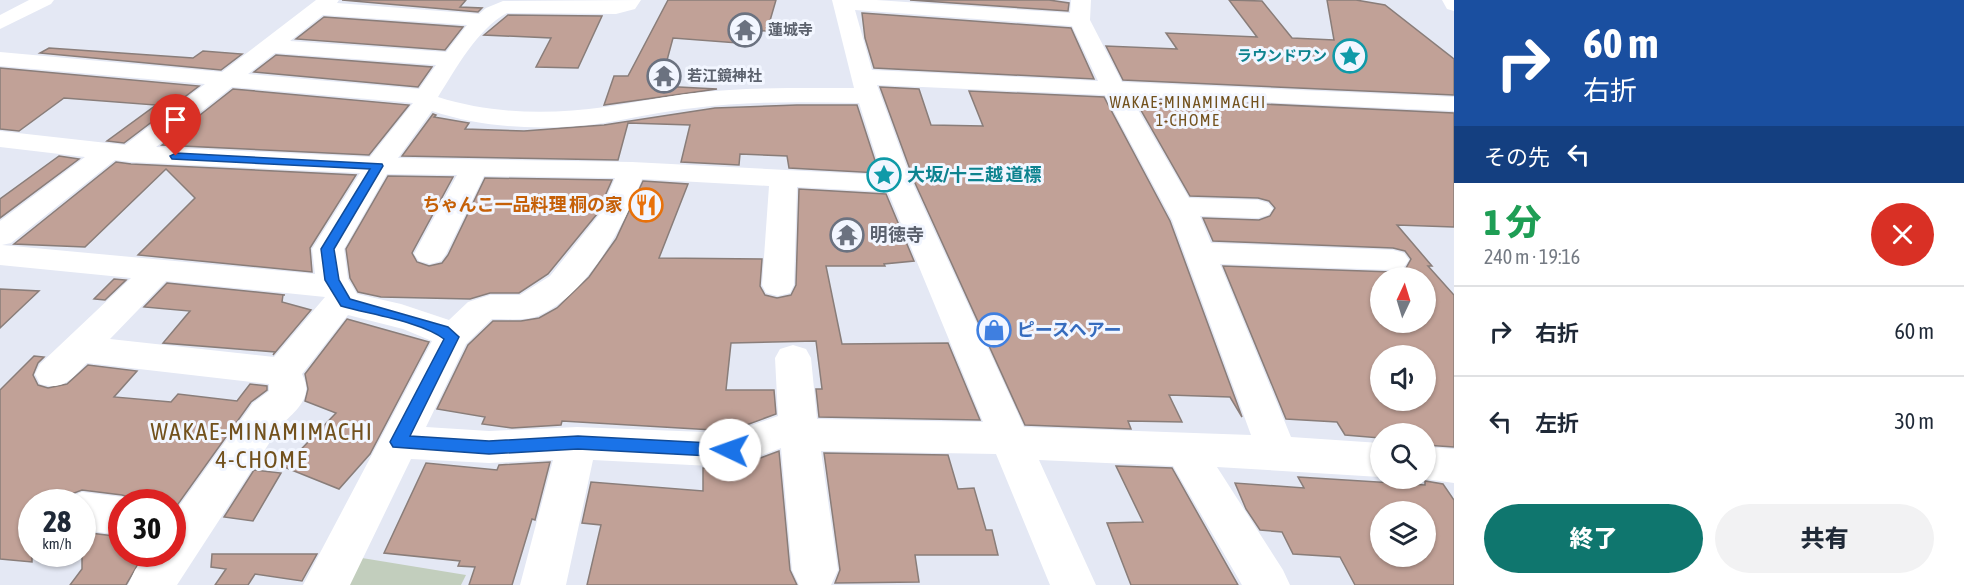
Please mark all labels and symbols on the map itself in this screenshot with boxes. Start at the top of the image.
temple icon: 蓮城寺 [727,12,763,48]
place label: 蓮城寺 [768,21,813,38]
place icon: ラウンドワン [1332,38,1368,74]
place label: ラウンドワン [1237,47,1327,64]
temple icon: 若江鏡神社 [646,58,682,94]
place label: 若江鏡神社 [687,67,762,84]
district label: WAKAE-MINAMIMACHI 1-CHOME [1109,93,1267,129]
pin [150,94,201,156]
place icon: 大坂/十三越 道標 [866,157,902,193]
place label: 大坂/十三越 道標 [907,164,1042,185]
restaurant icon: ちゃんこ一品料理 桐の家 [628,187,664,223]
place label: ちゃんこ一品料理 桐の家 [423,194,623,215]
temple icon: 明徳寺 [829,217,865,253]
place label: 明徳寺 [870,224,924,245]
north arrow [1370,267,1436,333]
shop icon: ピースヘアー [976,312,1012,348]
place label: ピースヘアー [1017,319,1122,340]
district label: WAKAE-MINAMIMACHI 4-CHOME [151,418,373,473]
position arrow [698,418,762,482]
speed limit sign: 30 [108,489,186,567]

